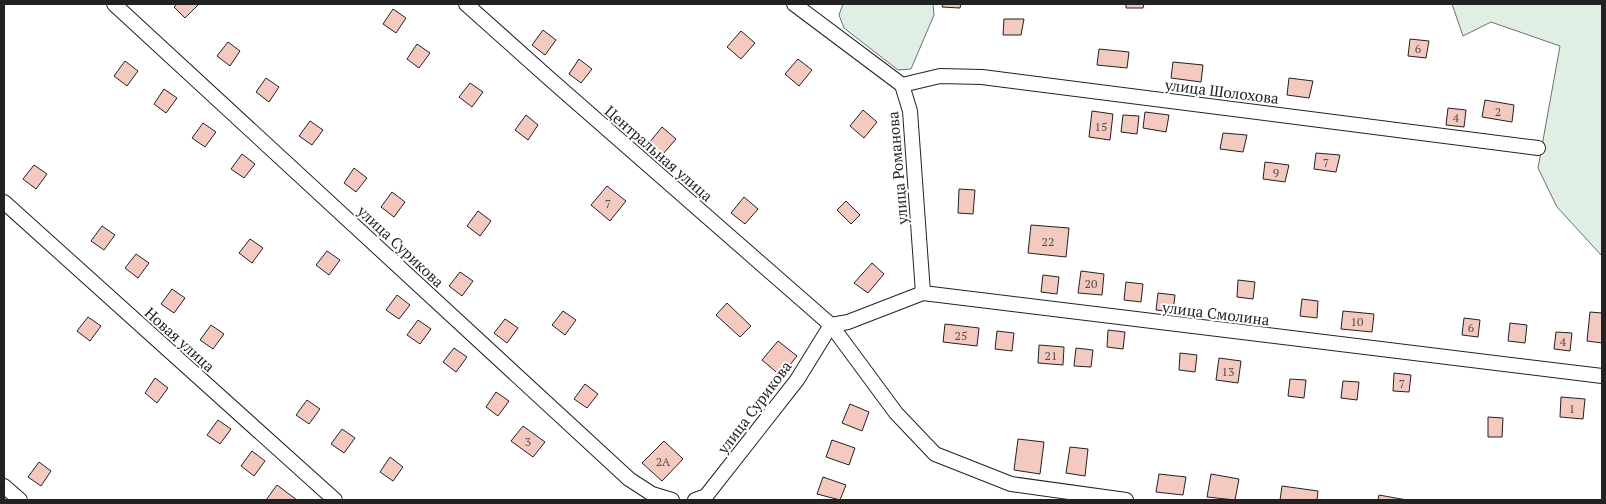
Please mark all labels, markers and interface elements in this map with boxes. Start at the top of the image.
house number: 6 [1415,41,1422,56]
street label: улица Шолохова [1163,74,1280,108]
street label: Центральная улица [601,101,717,206]
house number: 2 [1495,104,1501,119]
street label: улица Романова [882,110,912,226]
house number: 4 [1453,110,1460,125]
house number: 15 [1095,119,1107,134]
house number: 7 [1323,155,1329,170]
house number: 9 [1273,165,1279,180]
house number: 7 [605,196,611,211]
street label: улица Сурикова [353,200,449,292]
house number: 22 [1042,234,1054,249]
house number: 20 [1085,276,1097,291]
street label: улица Смолина [1160,296,1271,330]
street label: Новая улица [141,302,220,376]
house number: 10 [1351,314,1363,329]
house number: 6 [1468,320,1475,335]
house number: 25 [955,328,967,343]
house number: 4 [1560,334,1567,349]
house number: 21 [1045,348,1057,363]
street label: улица Сурикова [712,356,796,458]
house number: 13 [1222,364,1234,379]
house number: 7 [1399,376,1405,391]
house number: 1 [1569,401,1575,416]
house number: 3 [525,434,531,449]
house number: 2А [656,454,671,469]

